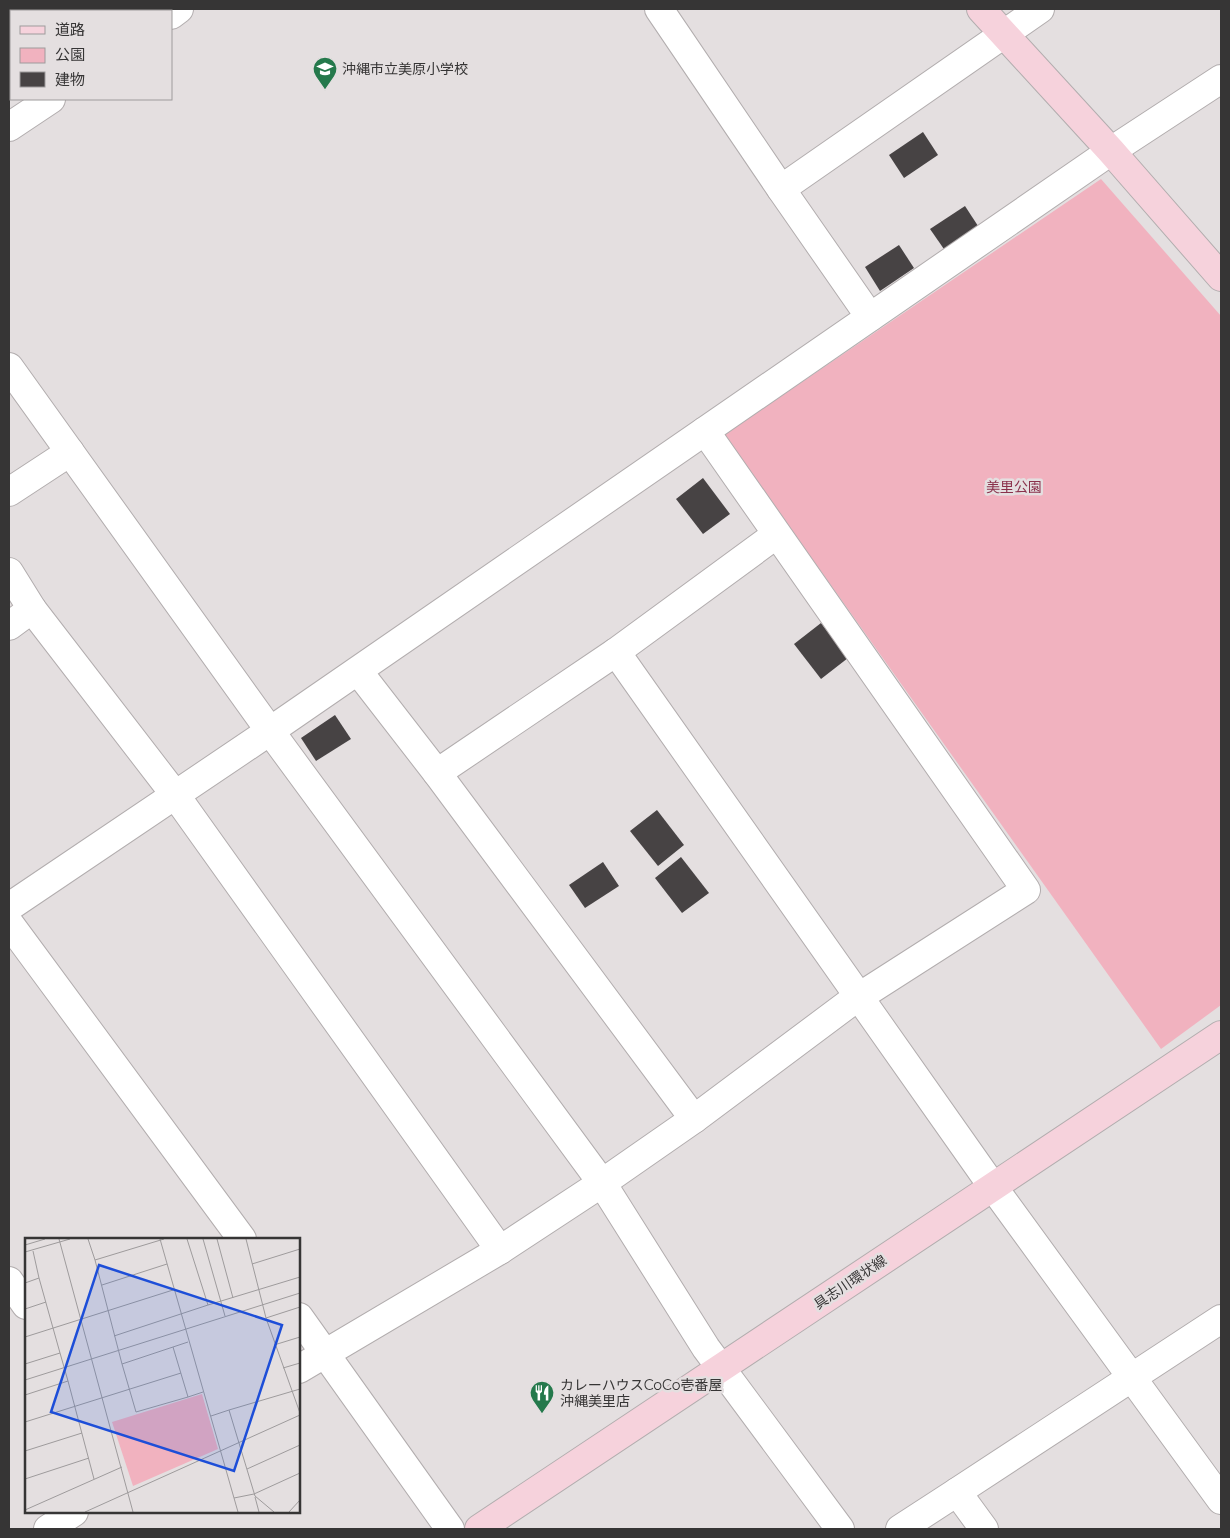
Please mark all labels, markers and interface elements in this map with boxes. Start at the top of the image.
legend [10,10,172,100]
text: 道路 [55,20,85,39]
text: 公園 [55,45,85,64]
school or university icon: 沖縄市立美原小学校 [312,56,338,90]
place label: 沖縄市立美原小学校 [342,60,468,78]
text: 建物 [55,70,85,89]
park label: 美里公園 [986,478,1042,496]
inset map [25,1238,300,1513]
street label: 具志川環状線 [810,1251,890,1313]
place label: カレーハウスCoCo壱番屋 沖縄美里店 [560,1376,723,1410]
restaurant icon: カレーハウスCoCo壱番屋 沖縄美里店 [529,1380,555,1414]

